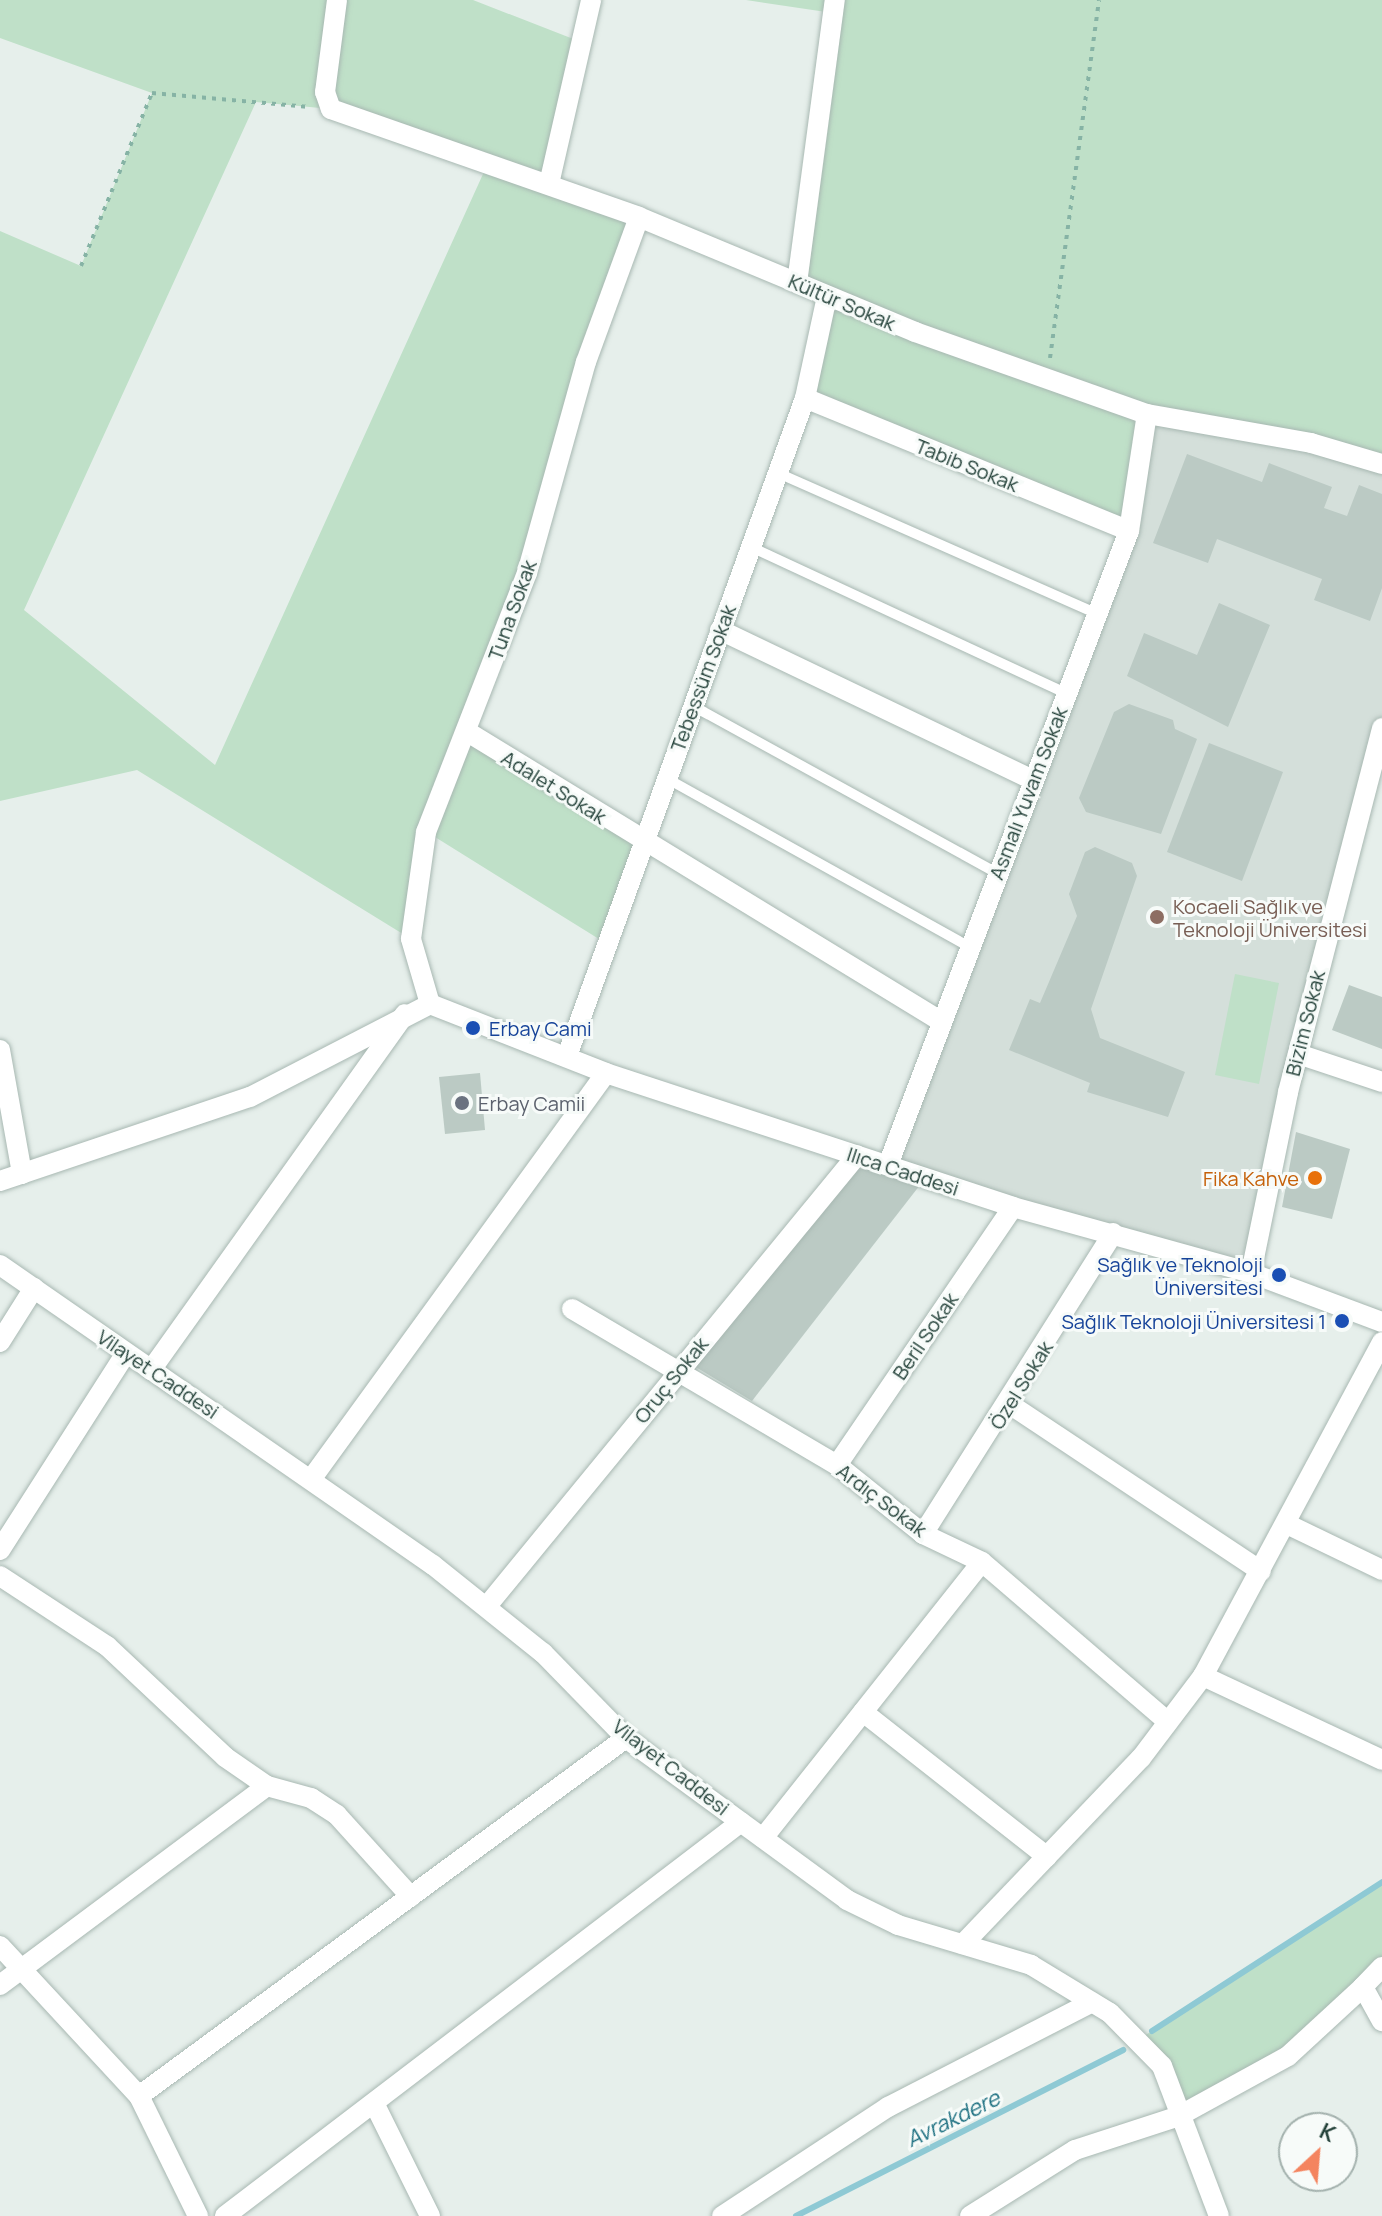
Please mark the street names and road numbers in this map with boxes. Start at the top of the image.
street label: Kültür Sokak [785,269,899,335]
street label: Tabib Sokak [912,433,1022,497]
street label: Tuna Sokak [483,557,541,663]
street label: Tebessüm Sokak [665,601,741,755]
street label: Asmalı Yuvam Sokak [984,703,1072,883]
street label: Adalet Sokak [497,745,611,829]
street label: Bizim Sokak [1280,968,1330,1078]
street label: Ilıca Caddesi [844,1142,962,1200]
street label: Beril Sokak [887,1288,963,1384]
street label: Vilayet Caddesi [93,1325,223,1423]
street label: Oruç Sokak [629,1332,713,1428]
street label: Özel Sokak [984,1336,1058,1434]
street label: Ardıç Sokak [832,1458,932,1542]
street label: Vilayet Caddesi [608,1714,734,1820]

